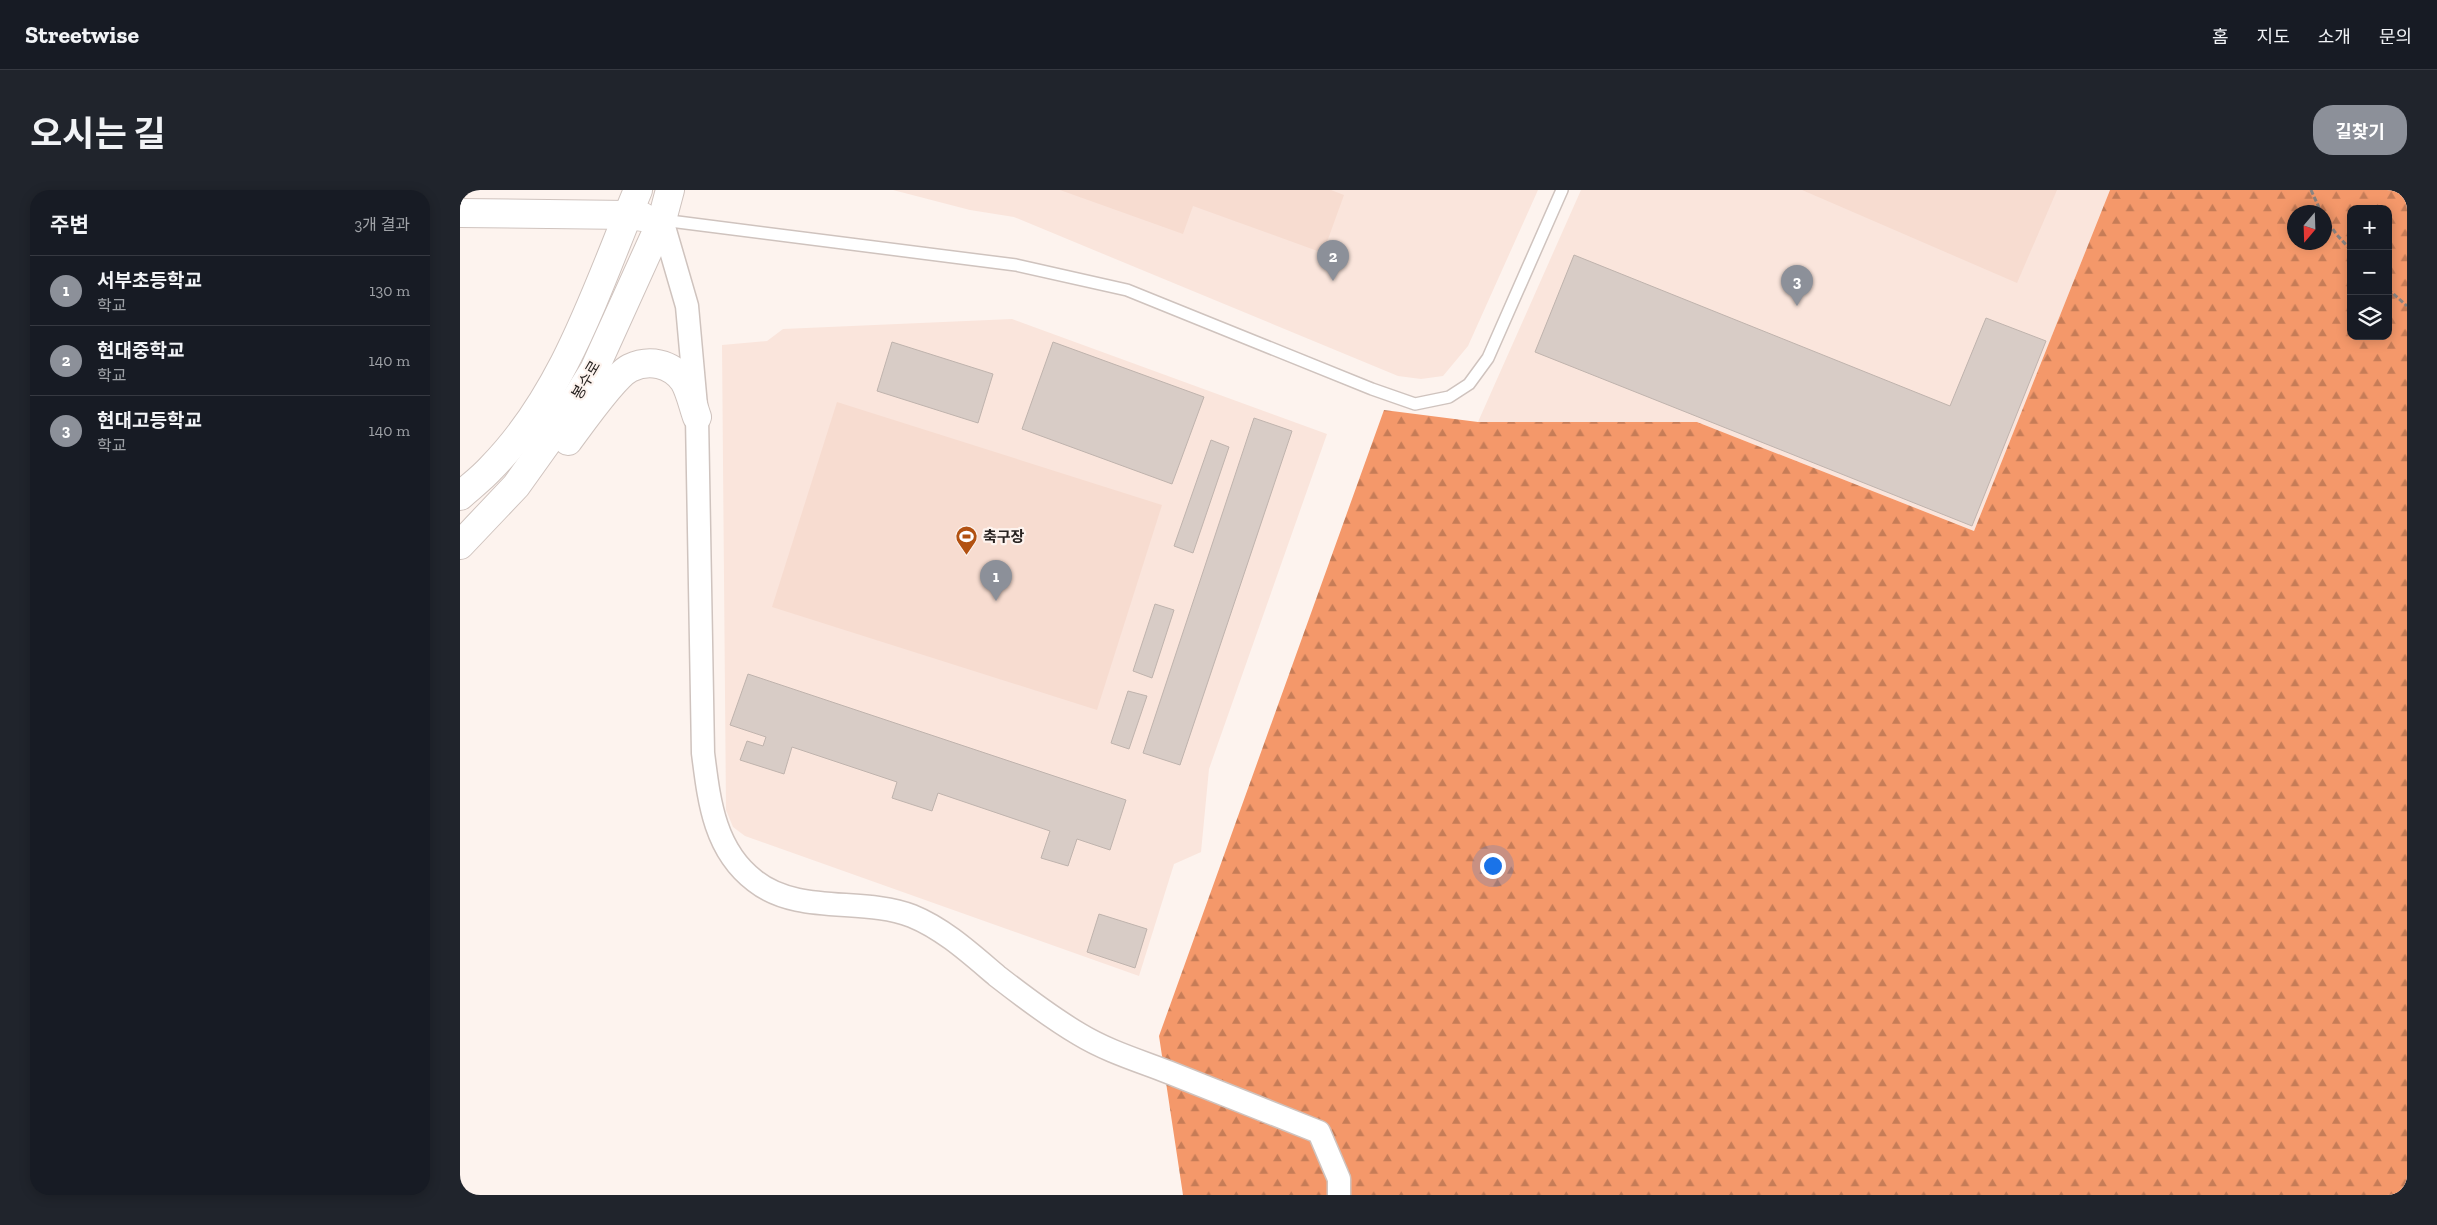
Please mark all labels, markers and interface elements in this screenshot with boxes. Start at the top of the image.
text: Streetwise [25,20,139,49]
text: 홈 [2212,26,2229,48]
text: 지도 [2257,26,2290,48]
text: 소개 [2318,26,2351,48]
text: 문의 [2379,26,2412,48]
button: 길찾기 [2313,105,2407,155]
text: 오시는 길 [30,113,165,155]
north arrow [2287,205,2332,250]
map controls [2347,205,2392,340]
button: + [2347,205,2392,250]
text: 주변 [50,212,89,237]
text: 3개 결과 [354,215,410,234]
pin: 2 [1317,240,1349,281]
button: − [2347,250,2392,295]
pin: 3 [1781,265,1813,306]
text: 서부초등학교 [97,269,202,292]
text: 1 [63,281,69,300]
text: 130 m [369,281,410,300]
button: layers [2347,295,2392,340]
text: 학교 [97,296,126,315]
text: 현대중학교 [97,339,184,362]
text: 2 [62,351,70,370]
text: 140 m [369,351,410,370]
street label: 봉수로 [568,358,604,402]
text: 학교 [97,366,126,385]
text: 현대고등학교 [97,409,202,432]
text: 3 [62,421,70,440]
text: 140 m [369,421,410,440]
text: 학교 [97,436,126,455]
sports icon: 축구장 [955,525,979,556]
place label: 축구장 [983,528,1025,546]
pin: 1 [980,560,1012,601]
your location [1480,853,1506,879]

